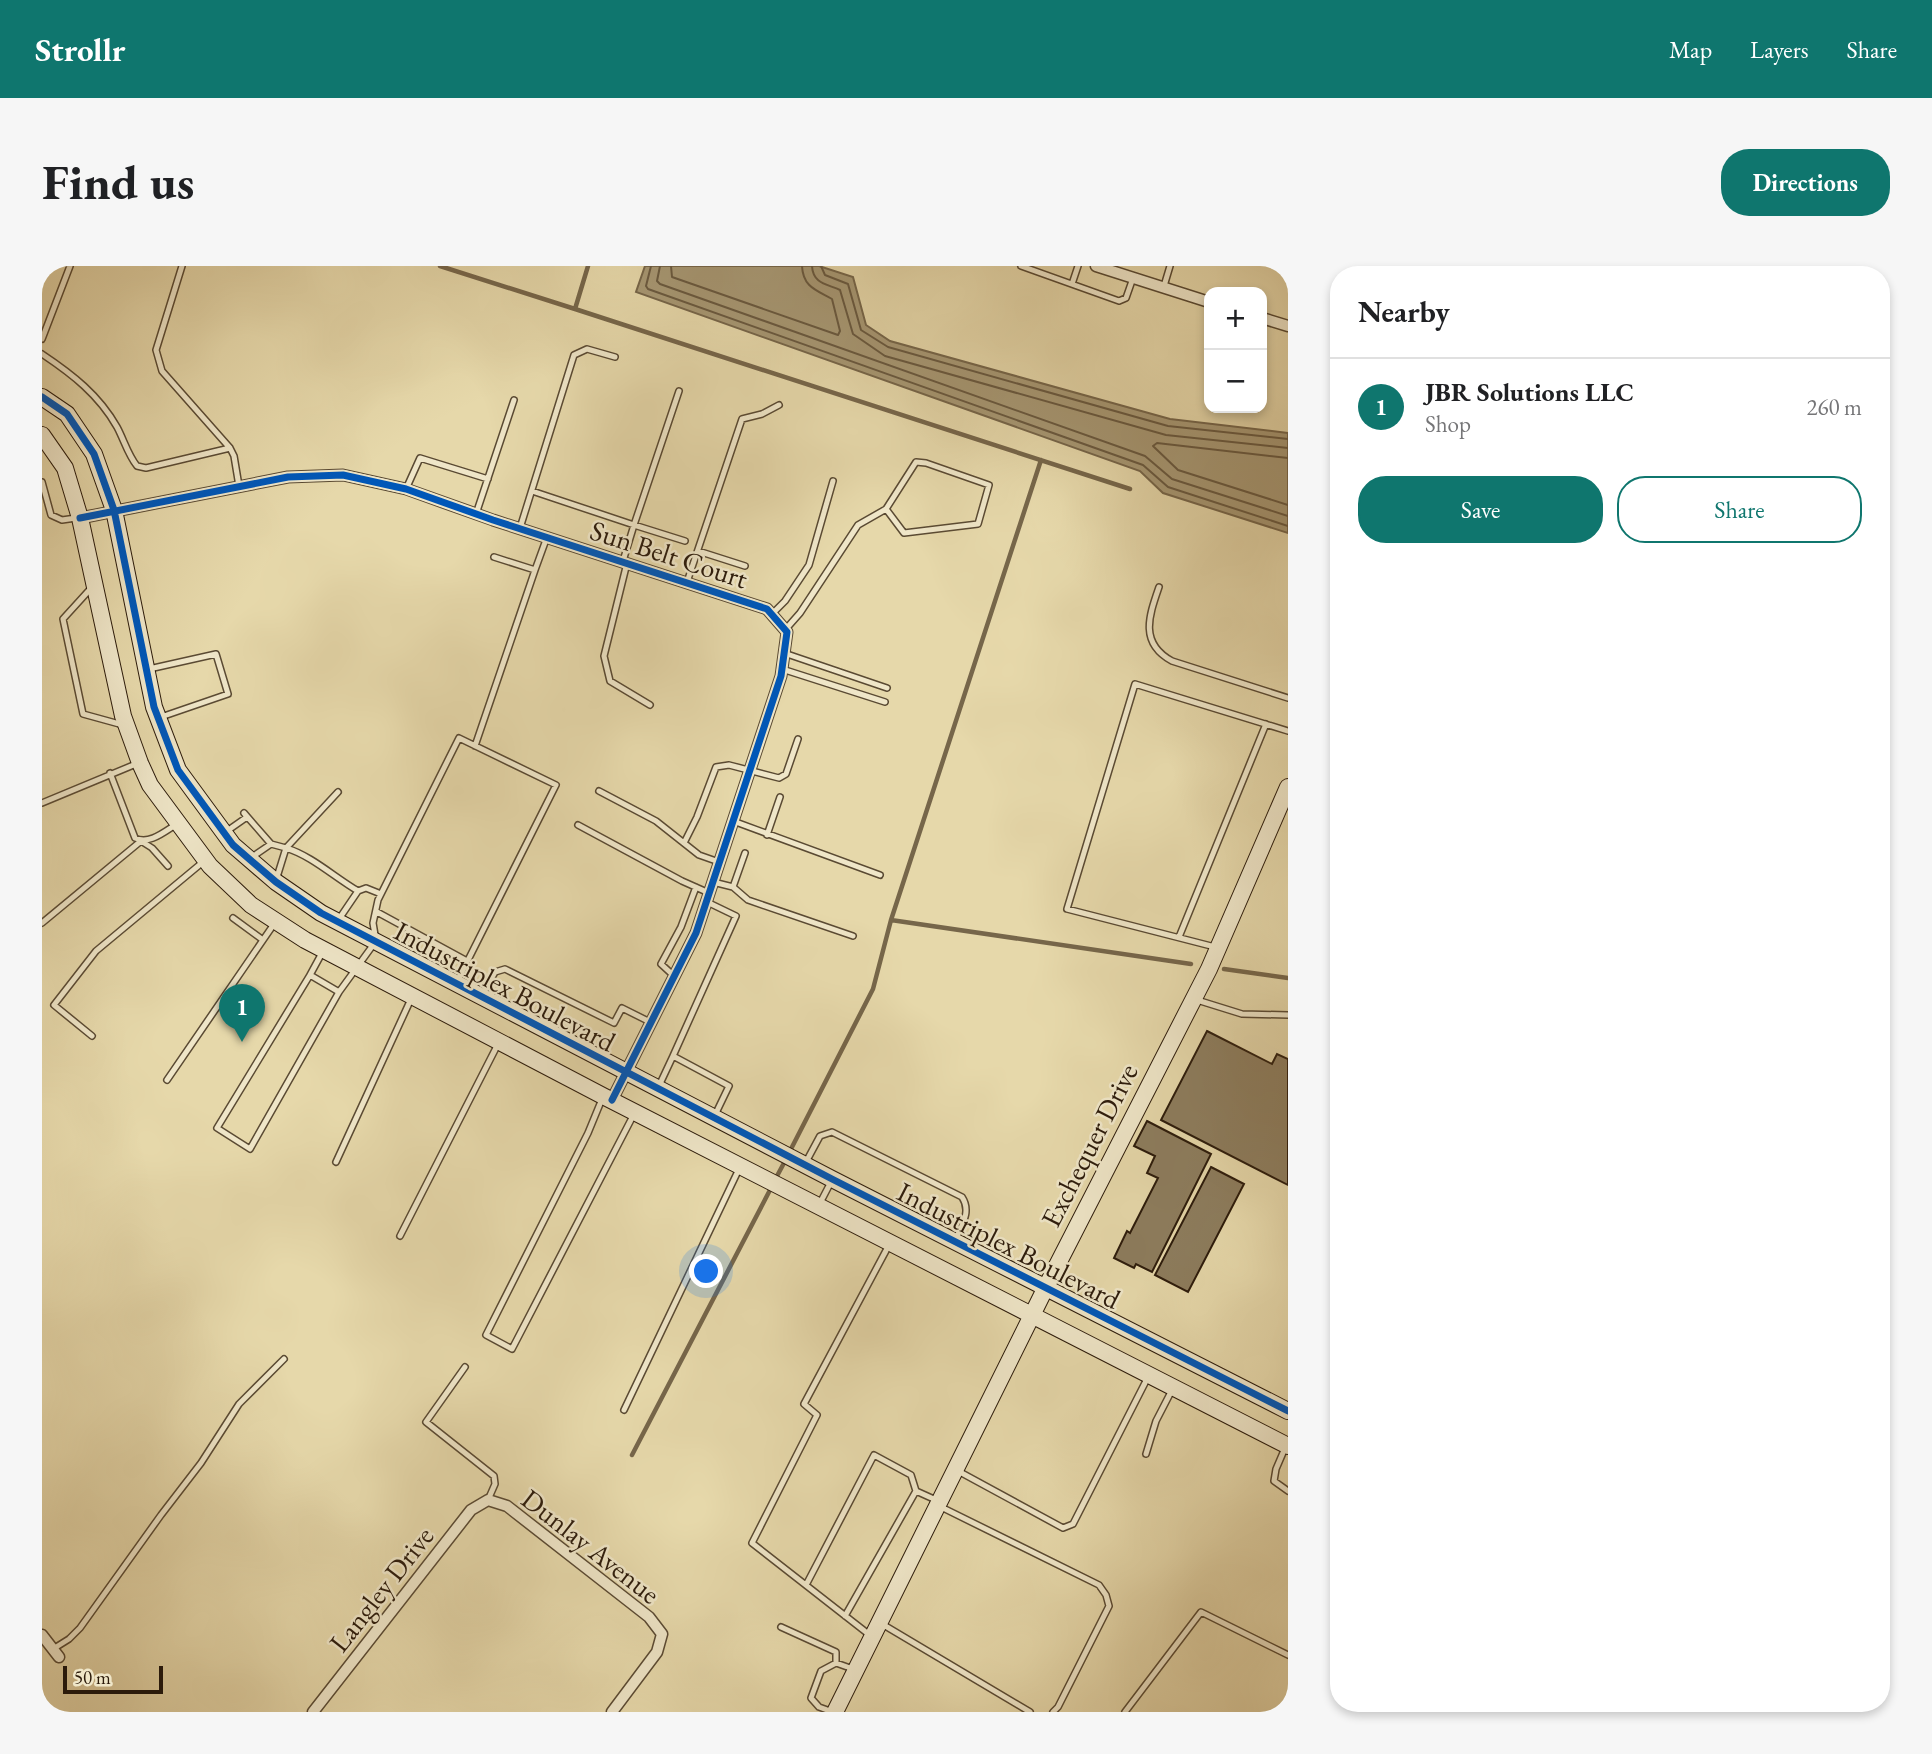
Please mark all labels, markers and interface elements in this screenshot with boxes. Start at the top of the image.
text: Strollr [35,28,126,71]
text: Map [1669,34,1712,65]
text: Layers [1750,34,1809,65]
text: Share [1847,34,1897,65]
button: Directions [1721,149,1890,216]
text: Find us [42,150,194,214]
map controls [1204,287,1267,413]
button: + [1204,287,1267,350]
text: Nearby [1358,292,1450,331]
button: − [1204,350,1267,413]
text: JBR Solutions LLC [1425,375,1634,409]
text: 1 [1375,392,1387,422]
text: 260 m [1806,392,1862,422]
text: Shop [1425,409,1471,439]
button: Save [1358,476,1603,543]
button: Share [1617,476,1862,543]
street label: Sun Belt Court [586,512,752,596]
street label: Industriplex Boulevard [388,912,623,1060]
pin: 1 [219,984,265,1042]
street label: Exchequer Drive [1032,1057,1146,1233]
street label: Industriplex Boulevard [891,1173,1127,1317]
your location [689,1254,723,1288]
street label: Dunlay Avenue [514,1481,668,1611]
street label: Langley Drive [321,1519,441,1659]
scale bar [63,1663,163,1695]
text: 50 m [74,1665,111,1690]

